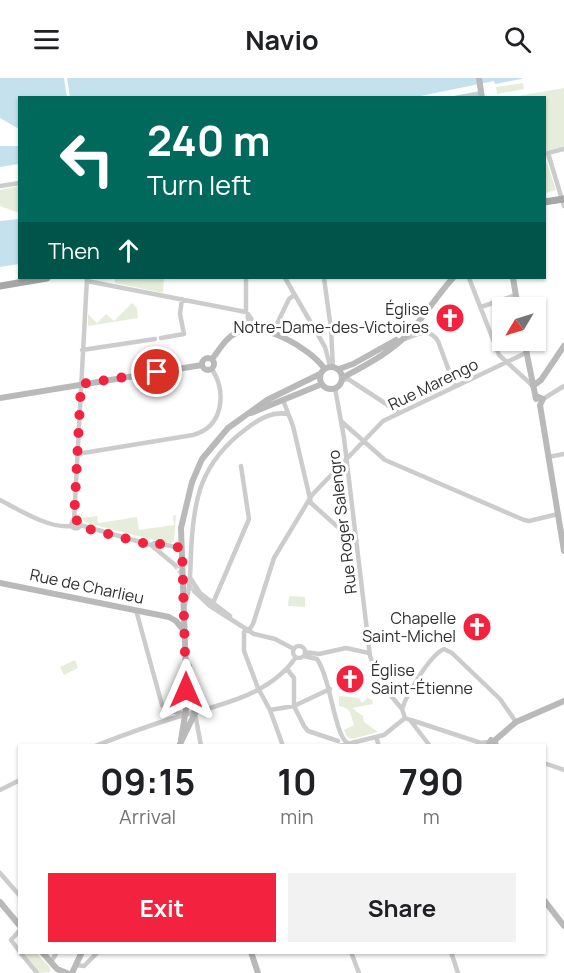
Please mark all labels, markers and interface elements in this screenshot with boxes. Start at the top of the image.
text: Navio [245,21,319,58]
icon: menu [30,23,63,56]
icon: search [501,23,534,56]
text: 240 m [147,111,271,169]
icon: left [48,120,126,198]
text: Turn left [147,166,251,203]
icon: ahead [112,234,145,267]
text: Then [48,236,100,266]
north arrow [492,297,546,351]
map controls [492,297,546,351]
place label: Église Notre-Dame-des-Victoires [233,298,429,338]
church icon: Église Notre-Dame-des-Victoires [434,302,466,334]
pin [131,346,182,397]
street label: Rue Marengo [384,353,482,415]
icon: arrive [140,355,173,388]
street label: Rue Roger Salengro [322,449,362,595]
street label: Rue de Charlieu [28,563,146,609]
place label: Chapelle Saint-Michel [362,607,456,647]
church icon: Chapelle Saint-Michel [461,611,493,643]
position arrow [154,658,218,722]
place label: Église Saint-Étienne [371,659,473,699]
church icon: Église Saint-Étienne [334,663,366,695]
text: 09:15 [100,757,195,806]
text: 10 [277,757,317,806]
text: 790 [399,757,464,806]
text: Arrival [119,803,176,830]
text: min [280,803,314,830]
text: m [423,803,440,830]
button: Exit [48,873,276,942]
button: Share [288,873,516,942]

